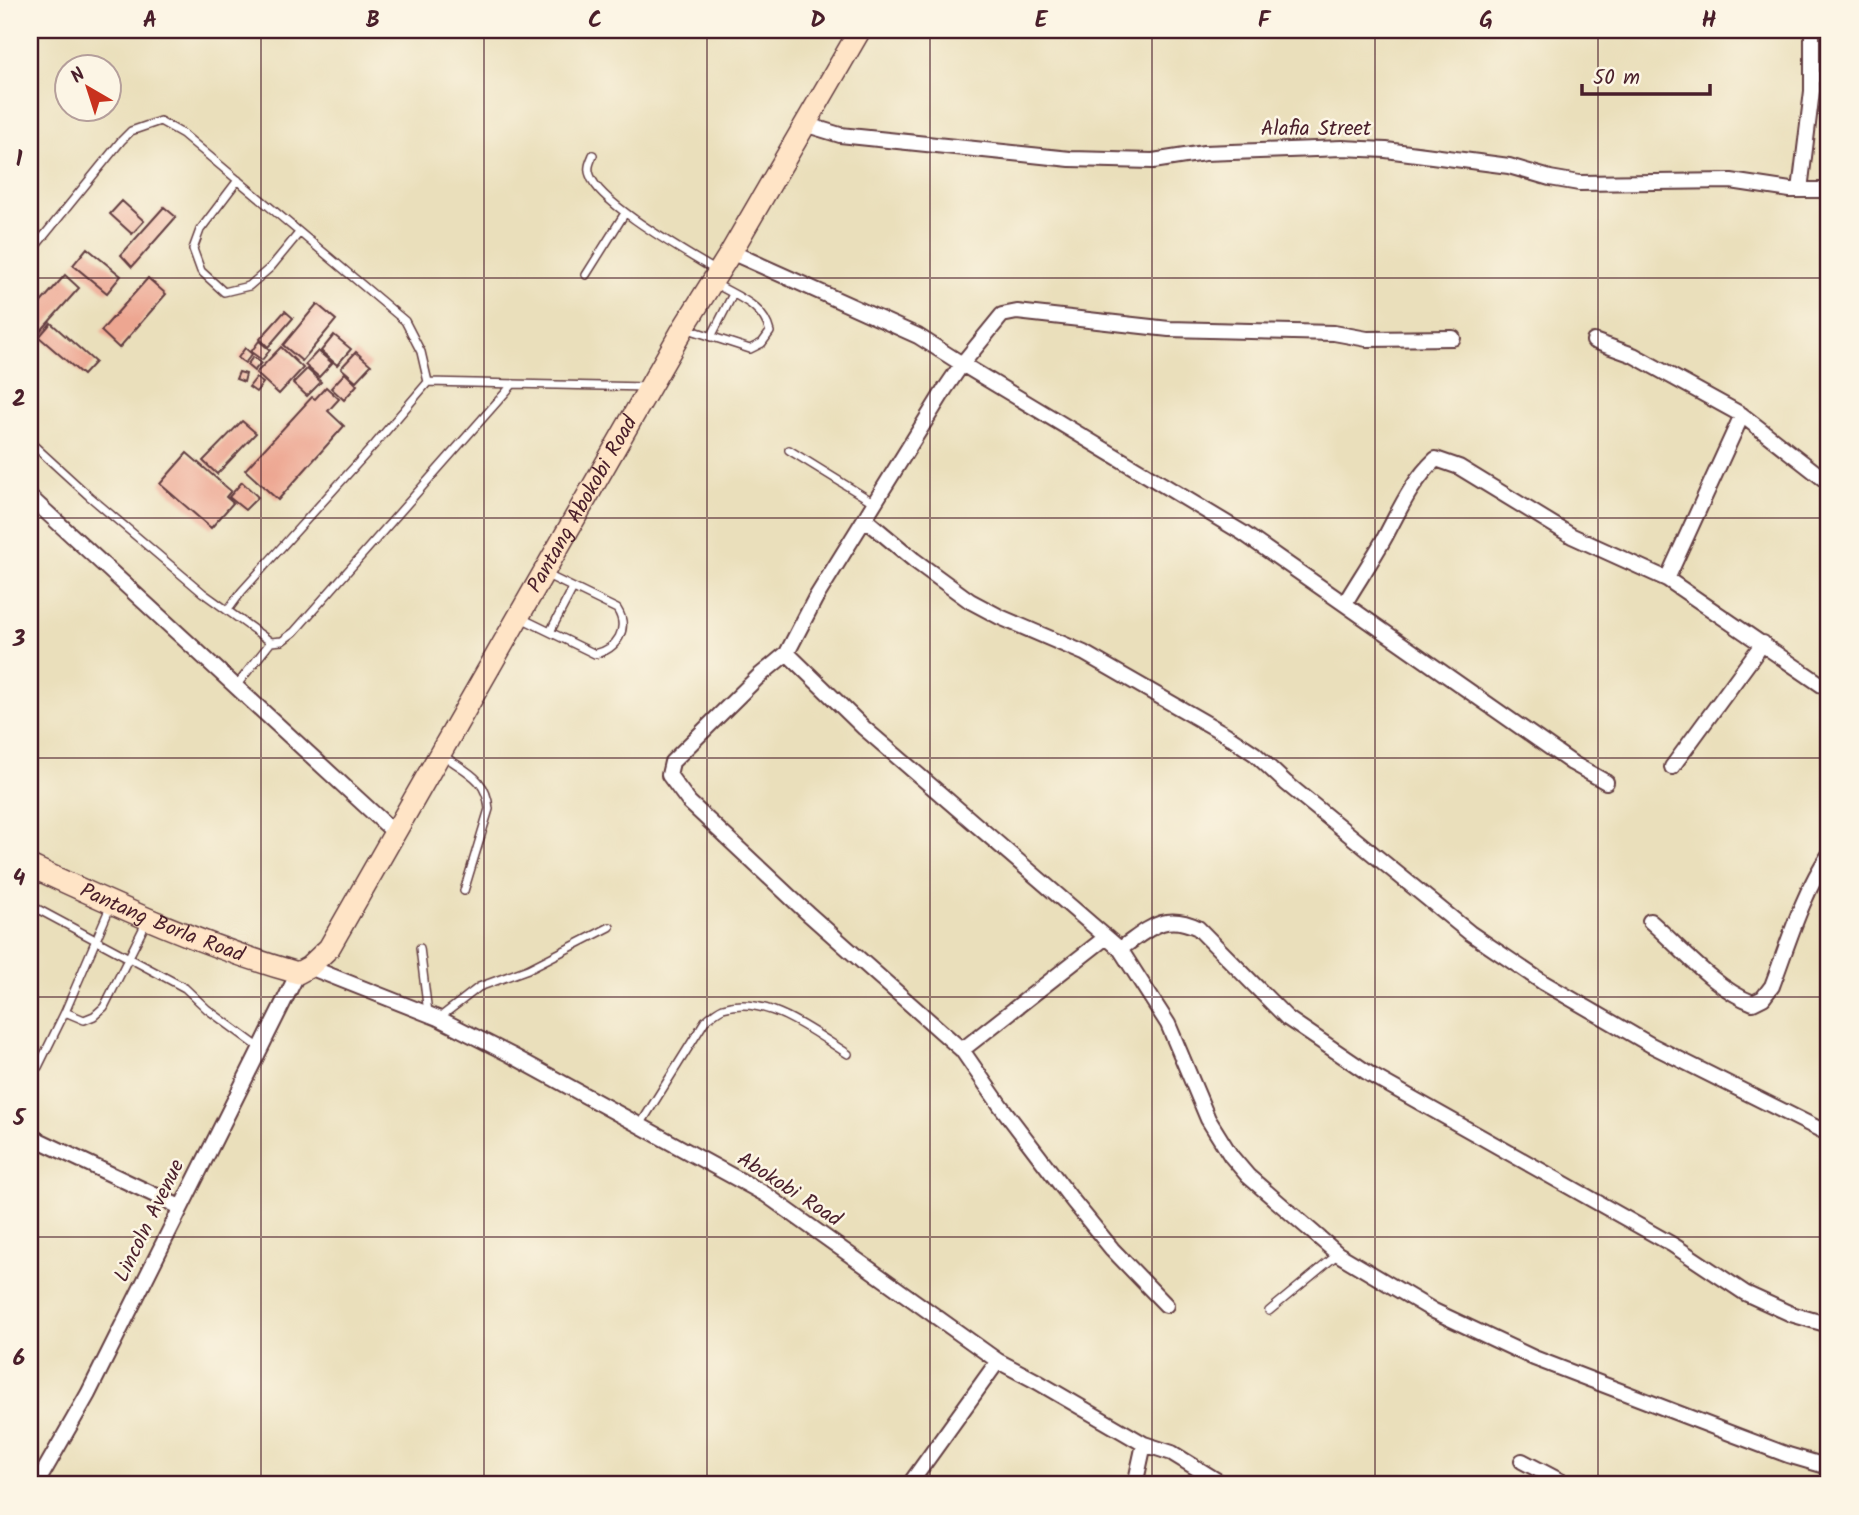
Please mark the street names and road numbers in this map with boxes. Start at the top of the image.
street label: Alafia Street [1261,113,1372,146]
street label: Pantang Abokobi Road [519,409,647,599]
street label: Pantang Borla Road [74,874,249,972]
street label: Abokobi Road [730,1144,848,1237]
street label: Lincoln Avenue [106,1153,194,1288]

